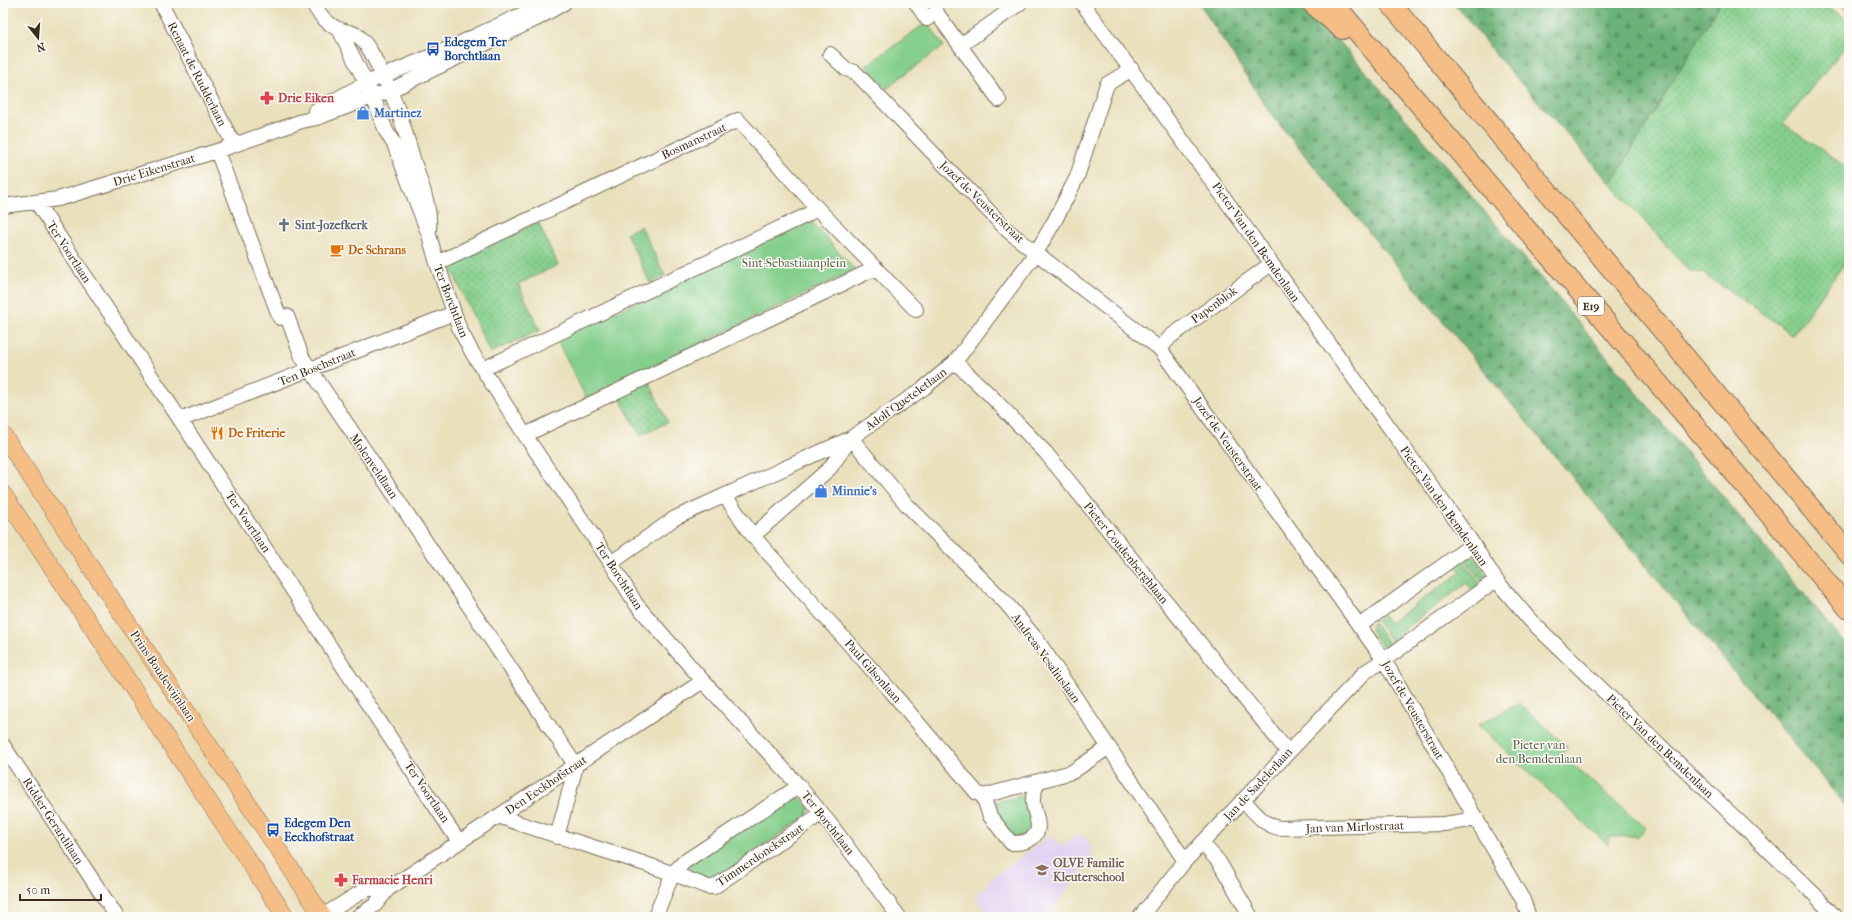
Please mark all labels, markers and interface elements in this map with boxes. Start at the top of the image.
north arrow [18,18,58,58]
street label: Renaat de Rudderlaan [165,20,229,128]
place label: Edegem Ter Borchtlaan [444,35,508,63]
text: N [34,40,47,55]
bus stop icon: Edegem Ter Borchtlaan [425,41,441,57]
pharmacy icon: Drie Eiken [259,90,275,106]
place label: Drie Eiken [278,91,335,105]
shop icon: Martinez [355,105,371,121]
place label: Martinez [373,106,422,120]
street label: Bosmanstraat [659,120,729,162]
street label: Drie Eikenstraat [111,151,197,189]
street label: Jozef de Veusterstraat [936,157,1028,246]
street label: Pieter Van den Bemdenlaan [1209,179,1303,305]
church icon: Sint-Jozefkerk [276,217,292,233]
place label: Sint-Jozefkerk [295,218,368,233]
street label: Ter Voortlaan [44,219,94,286]
cafe icon: De Schrans [329,242,345,258]
place label: De Schrans [348,243,406,257]
park label: Sint-Sebastiaanplein [742,256,846,270]
street label: Ter Borchtlaan [431,262,471,340]
street label: Papenblok [1188,283,1240,326]
road number: E19 [1578,297,1604,315]
street label: Ten Boschstraat [276,345,358,389]
street label: Adolf Queteletlaan [862,365,949,434]
street label: Jozef de Veusterstraat [1190,393,1266,494]
restaurant icon: De Friterie [209,425,225,441]
place label: De Friterie [228,426,285,440]
street label: Molenveldlaan [347,431,401,501]
street label: Pieter Van den Bemdenlaan [1397,443,1491,569]
shop icon: Minnie's [813,483,829,499]
place label: Minnie's [831,484,877,498]
street label: Ter Voortlaan [222,489,274,555]
street label: Pieter Coudenberghlaan [1081,499,1171,607]
street label: Ter Borchtlaan [592,540,646,612]
street label: Andreas Vesaliuslaan [1008,610,1083,705]
street label: Prins Boudewijnlaan [127,628,199,724]
street label: Paul Gilsonlaan [842,636,904,706]
street label: Jozef de Veusterstraat [1378,657,1447,763]
street label: Pieter Van den Bemdenlaan [1604,691,1716,801]
park label: Pieter van den Bemdenlaan [1496,738,1582,766]
street label: Jan de Sadelerlaan [1220,745,1295,824]
street label: Den Eeckhofstraat [503,752,590,817]
street label: Ter Voortlaan [401,759,453,825]
street label: Ridder Gerardilaan [20,775,86,867]
street label: Ter Borchtlaan [799,788,857,858]
place label: Edegem Den Eeckhofstraat [284,816,355,844]
street label: Jan van Mirlostraat [1305,818,1405,836]
street label: Timmerdonckstraat [714,820,807,889]
bus stop icon: Edegem Den Eeckhofstraat [265,822,281,838]
place label: OLVE Familie Kleuterschool [1053,856,1125,884]
school or university icon: OLVE Familie Kleuterschool [1034,862,1050,878]
pharmacy icon: Farmacie Henri [333,872,349,888]
place label: Farmacie Henri [351,873,433,887]
scale bar [20,876,101,902]
text: 50 m [26,883,50,897]

